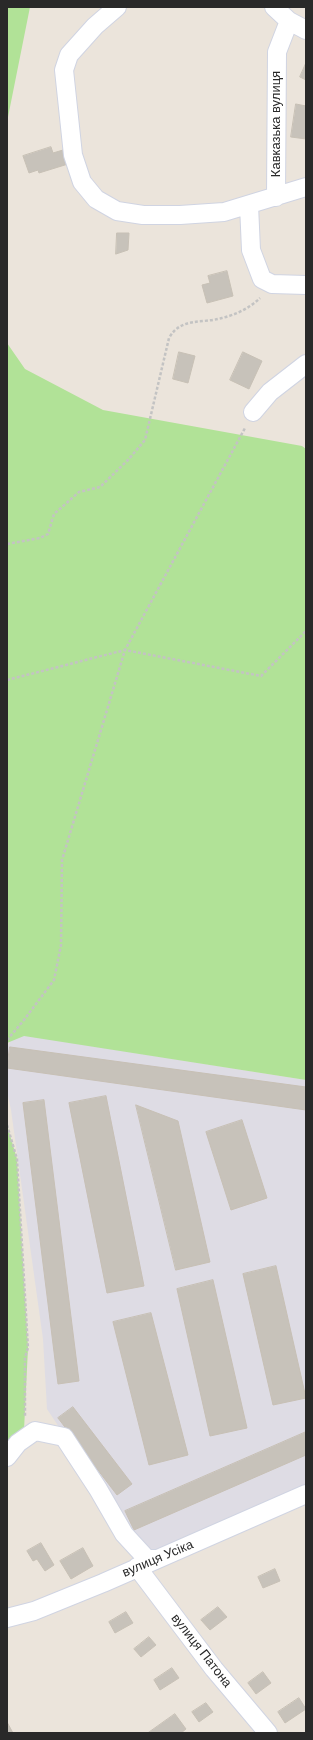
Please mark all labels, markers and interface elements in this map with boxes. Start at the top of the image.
street label: Кавказька вулиця [269,71,285,177]
street label: вулиця Усіка [120,1537,196,1581]
street label: вулиця Патона [167,1611,235,1691]

